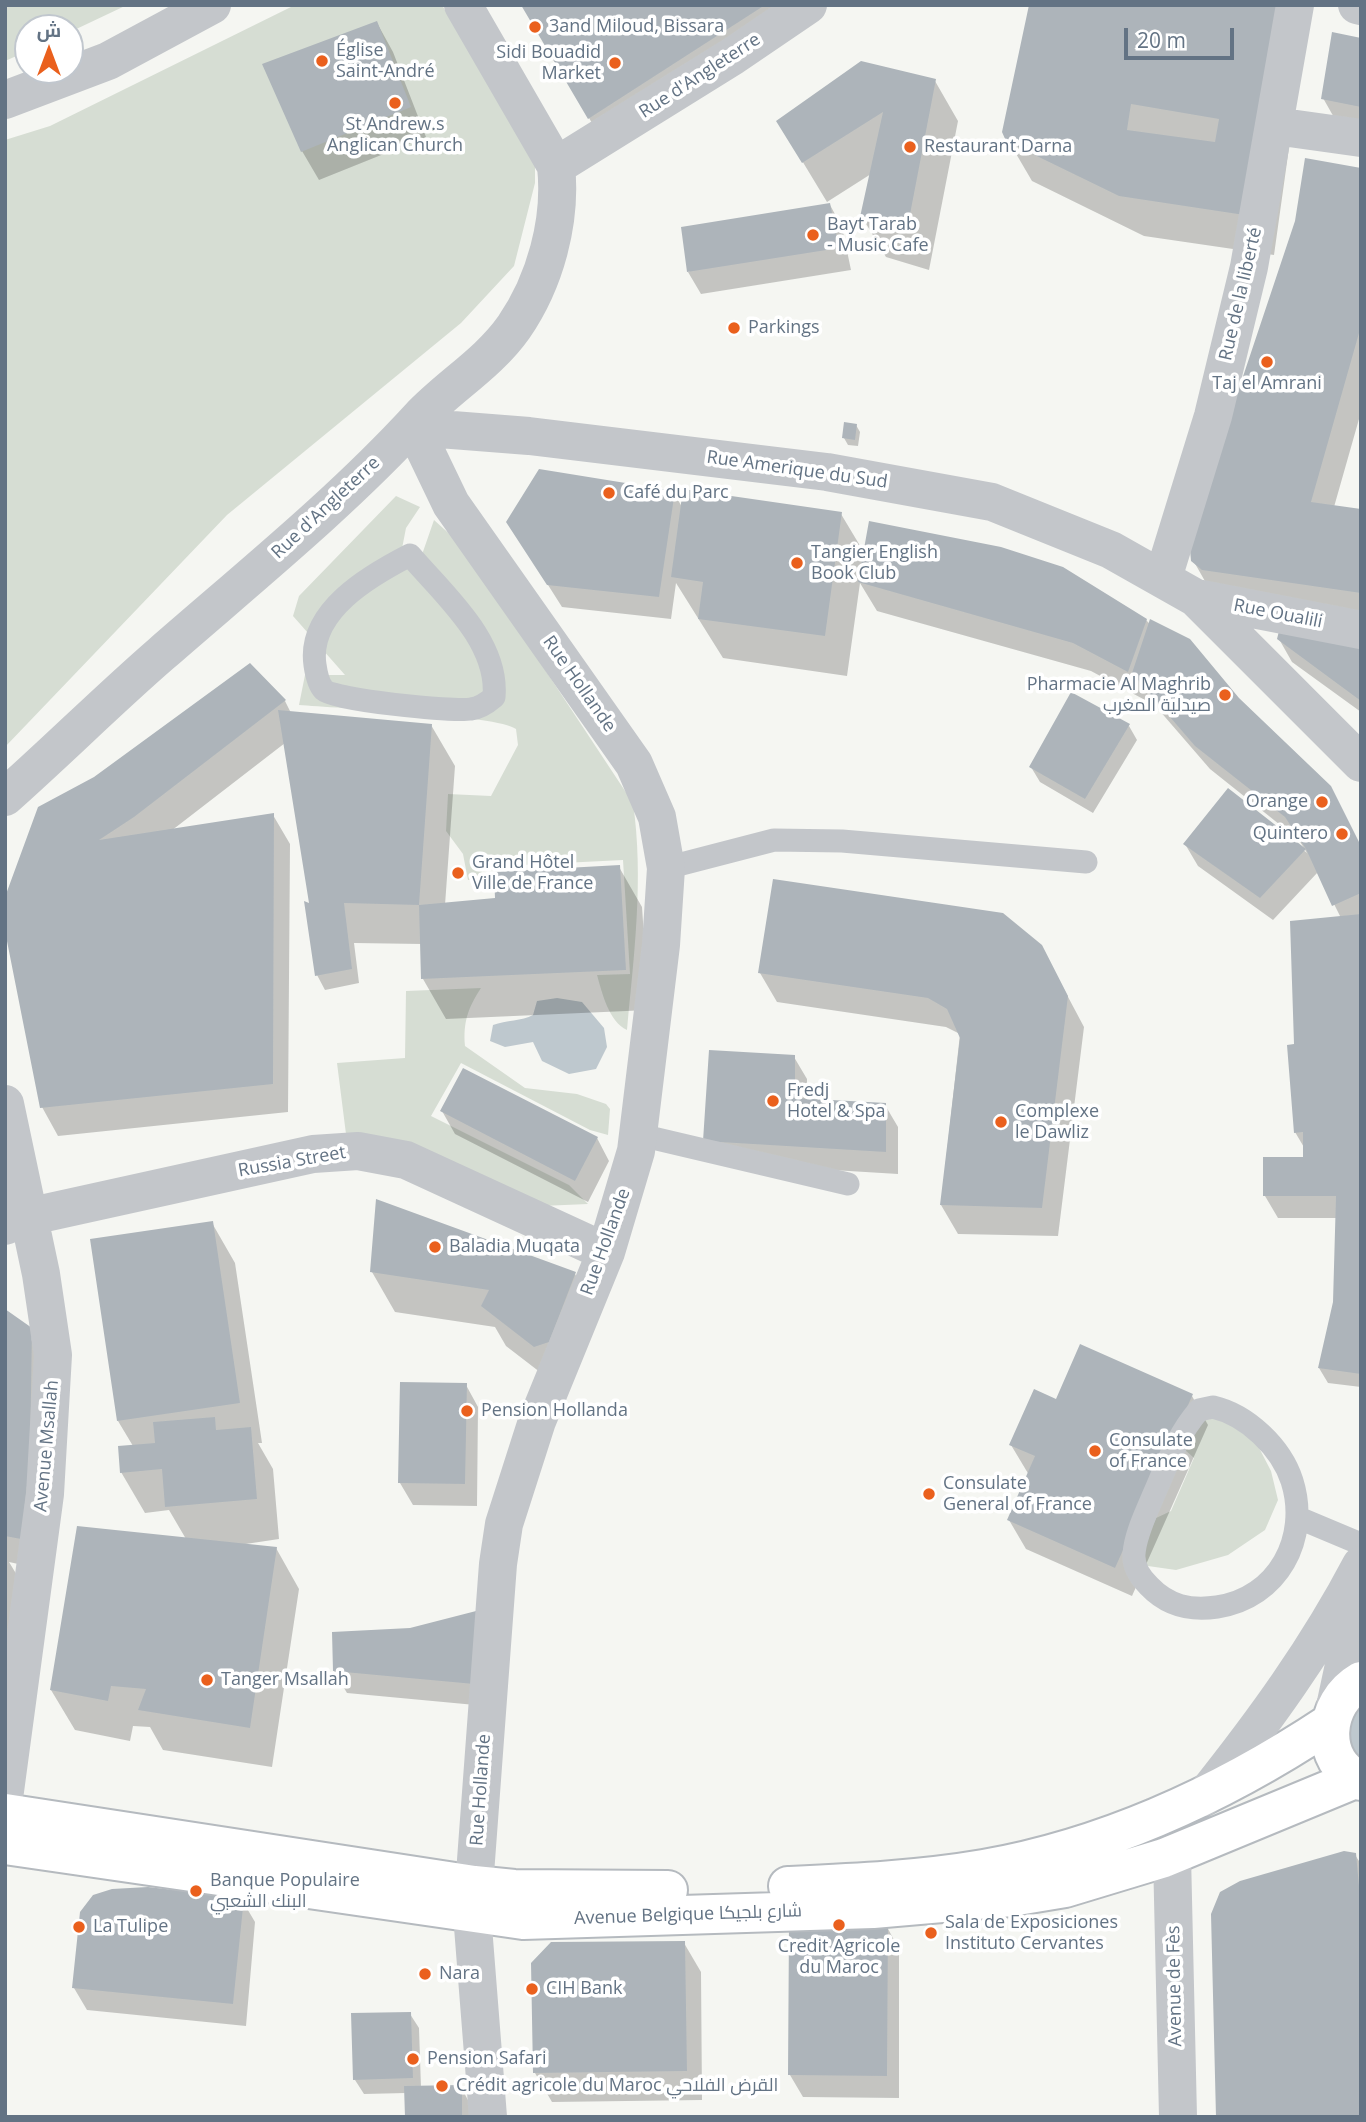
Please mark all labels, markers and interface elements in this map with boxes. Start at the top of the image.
north arrow [14,14,84,84]
scale bar [1128,14,1238,58]
place label: 3and Miloud, Bissara [549,16,724,38]
text: ش [37,17,61,43]
marker: 3and Miloud, Bissara [527,19,543,35]
text: 20 m [1137,26,1186,54]
street label: Rue d'Angleterre [635,29,765,123]
place label: Église Saint-André [336,40,435,82]
place label: Sidi Bouadid Market [496,42,601,84]
marker: Église Saint-André [314,53,330,69]
marker: Sidi Bouadid Market [607,55,623,71]
marker: St Andrew.s Anglican Church [387,95,403,111]
place label: St Andrew.s Anglican Church [327,114,463,156]
place label: Restaurant Darna [924,136,1072,158]
marker: Restaurant Darna [902,139,918,155]
place label: Bayt Tarab - Music Cafe [827,214,929,256]
street label: Rue de la liberté [1215,225,1267,363]
marker: Bayt Tarab - Music Cafe [805,227,821,243]
place label: Parkings [748,317,820,339]
marker: Parkings [726,320,742,336]
marker: Taj el Amrani [1259,354,1275,370]
place label: Taj el Amrani [1212,373,1322,395]
street label: Rue Amerique du Sud [705,447,889,493]
street label: Rue d'Angleterre [267,452,385,564]
place label: Café du Parc [623,482,729,504]
marker: Café du Parc [601,485,617,501]
place label: Tangier English Book Club [811,542,938,584]
marker: Tangier English Book Club [789,555,805,571]
street label: Rue Oualili [1232,595,1324,633]
street label: Rue Hollande [538,632,620,736]
place label: Pharmacie Al Maghrib صيدلية المغرب [1027,674,1211,716]
marker: Pharmacie Al Maghrib صيدلية المغرب [1217,687,1233,703]
place label: Orange [1246,791,1308,813]
marker: Orange [1314,794,1330,810]
place label: Quintero [1253,823,1328,845]
marker: Quintero [1334,826,1350,842]
place label: Grand Hôtel Ville de France [472,852,593,894]
marker: Grand Hôtel Ville de France [450,865,466,881]
place label: Fredj Hotel & Spa [787,1080,886,1122]
marker: Fredj Hotel & Spa [765,1093,781,1109]
place label: Complexe le Dawliz [1015,1101,1099,1144]
marker: Complexe le Dawliz [993,1114,1009,1130]
street label: Russia Street [237,1142,347,1182]
street label: Rue Hollande [577,1186,635,1298]
place label: Baladia Muqata [449,1236,580,1258]
marker: Baladia Muqata [427,1239,443,1255]
street label: Avenue Msallah [30,1379,64,1513]
place label: Pension Hollanda [481,1400,628,1422]
marker: Pension Hollanda [459,1403,475,1419]
place label: Consulate of France [1109,1430,1193,1472]
marker: Consulate of France [1087,1443,1103,1459]
place label: Consulate General of France [943,1473,1092,1516]
marker: Consulate General of France [921,1486,937,1502]
place label: Tanger Msallah [221,1669,349,1691]
marker: Tanger Msallah [199,1672,215,1688]
street label: Rue Hollande [466,1733,496,1847]
place label: Banque Populaire البنك الشعبي [210,1870,360,1912]
marker: Banque Populaire البنك الشعبي [188,1883,204,1899]
street label: Avenue Belgique شارع بلجيكا [574,1900,802,1930]
place label: Sala de Exposiciones Instituto Cervantes [945,1912,1118,1954]
place label: La Tulipe [93,1916,168,1938]
marker: Credit Agricole du Maroc [831,1917,847,1933]
marker: La Tulipe [71,1919,87,1935]
marker: Sala de Exposiciones Instituto Cervantes [923,1925,939,1941]
street label: Avenue de Fès [1163,1925,1187,2047]
place label: Credit Agricole du Maroc [778,1936,900,1979]
place label: Nara [439,1963,480,1985]
marker: Nara [417,1966,433,1982]
place label: CIH Bank [546,1978,622,2000]
marker: CIH Bank [524,1981,540,1997]
place label: Pension Safari [427,2048,546,2070]
marker: Pension Safari [405,2051,421,2067]
place label: Crédit agricole du Maroc القرض الفلاحي [456,2075,778,2097]
marker: Crédit agricole du Maroc القرض الفلاحي [434,2078,450,2094]

